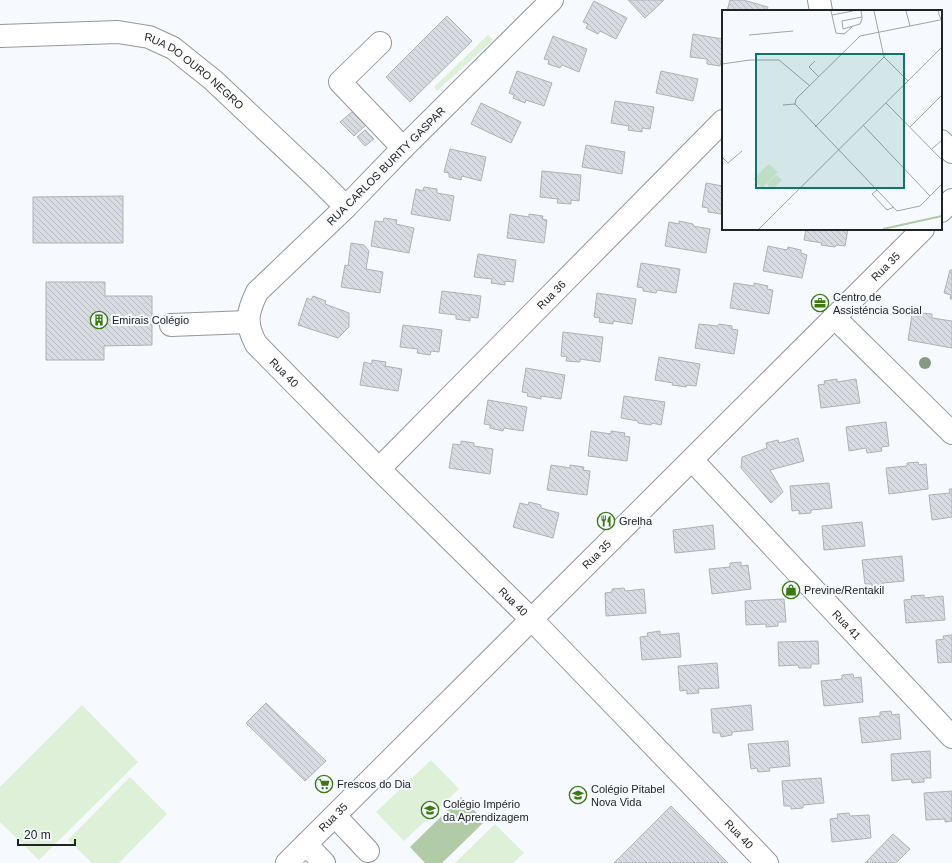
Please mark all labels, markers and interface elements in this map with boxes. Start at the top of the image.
inset map [722,10,942,230]
street label: RUA DO OURO NEGRO [144,30,246,112]
street label: RUA CARLOS BURITY GASPAR [324,104,448,228]
street label: Rua 35 [869,250,902,283]
street label: Rua 36 [534,278,568,312]
place label: Centro de Assisténcia Social [833,291,922,316]
office icon: Centro de Assisténcia Social [810,293,830,313]
building icon: Emirais Colégio [89,310,109,330]
place label: Emirais Colégio [112,314,189,326]
street label: Rua 40 [267,356,301,389]
restaurant icon: Grelha [596,511,616,531]
place label: Grelha [619,515,653,527]
street label: Rua 35 [580,538,613,571]
shop icon: Previne/Rentakil [781,580,801,600]
place label: Previne/Rentakil [804,584,884,596]
street label: Rua 40 [496,585,530,618]
street label: Rua 41 [830,608,863,642]
supermarket icon: Frescos do Dia [314,774,334,794]
place label: Frescos do Dia [337,778,412,790]
place label: Colégio Pitabel Nova Vida [591,783,665,808]
school or university icon: Colégio Pitabel Nova Vida [568,785,588,805]
place label: Colégio Império da Aprendizagem [443,798,529,823]
street label: Rua 35 [316,800,350,834]
school or university icon: Colégio Império da Aprendizagem [420,800,440,820]
street label: Rua 40 [722,817,756,851]
scale bar [18,821,75,847]
text: 20 m [24,828,51,842]

